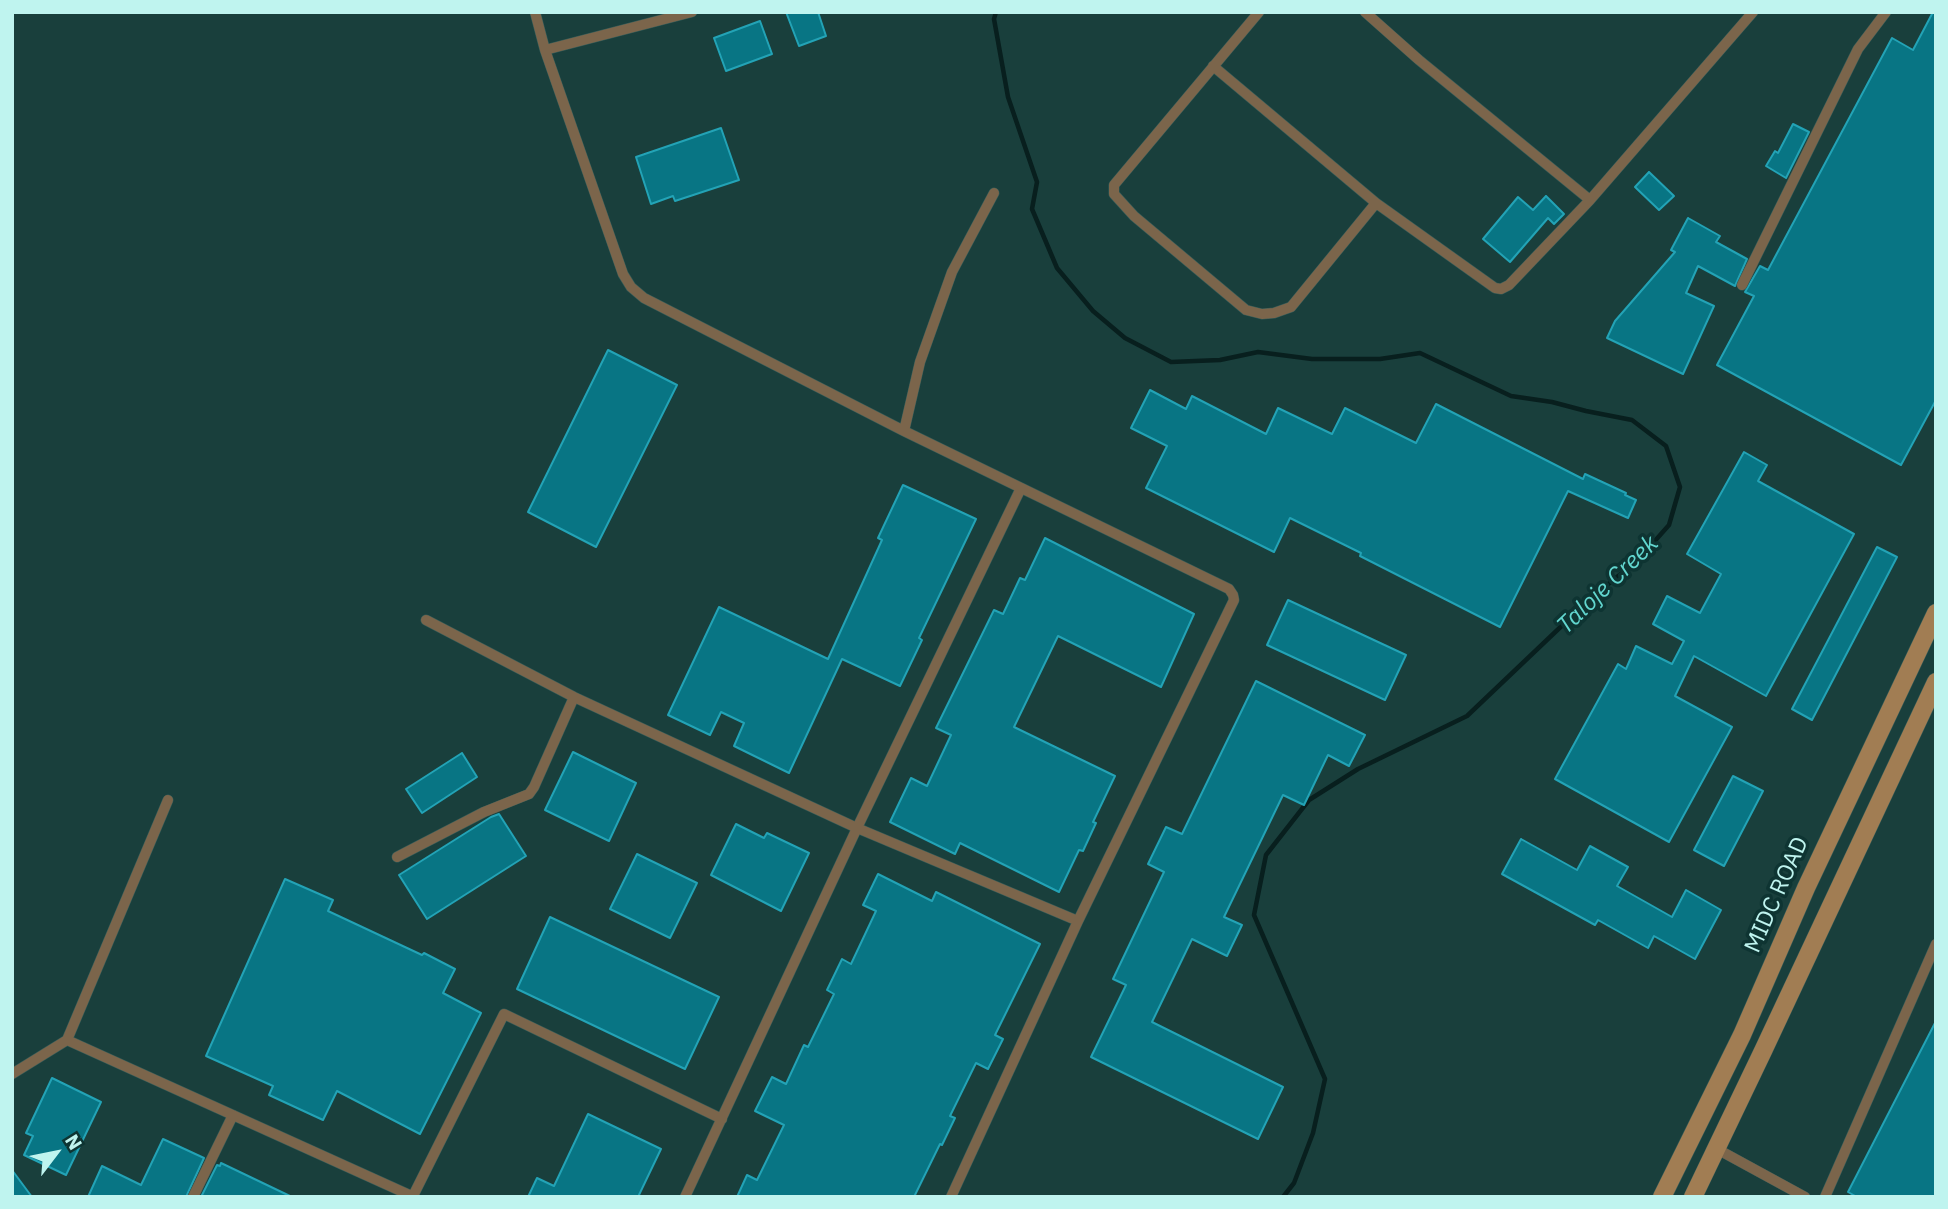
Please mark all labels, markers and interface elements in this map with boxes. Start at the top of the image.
water label: Taloje Creek [1551,530,1665,640]
street label: MIDC ROAD [1739,833,1815,957]
north arrow [21,1118,91,1188]
text: N [60,1130,88,1154]

